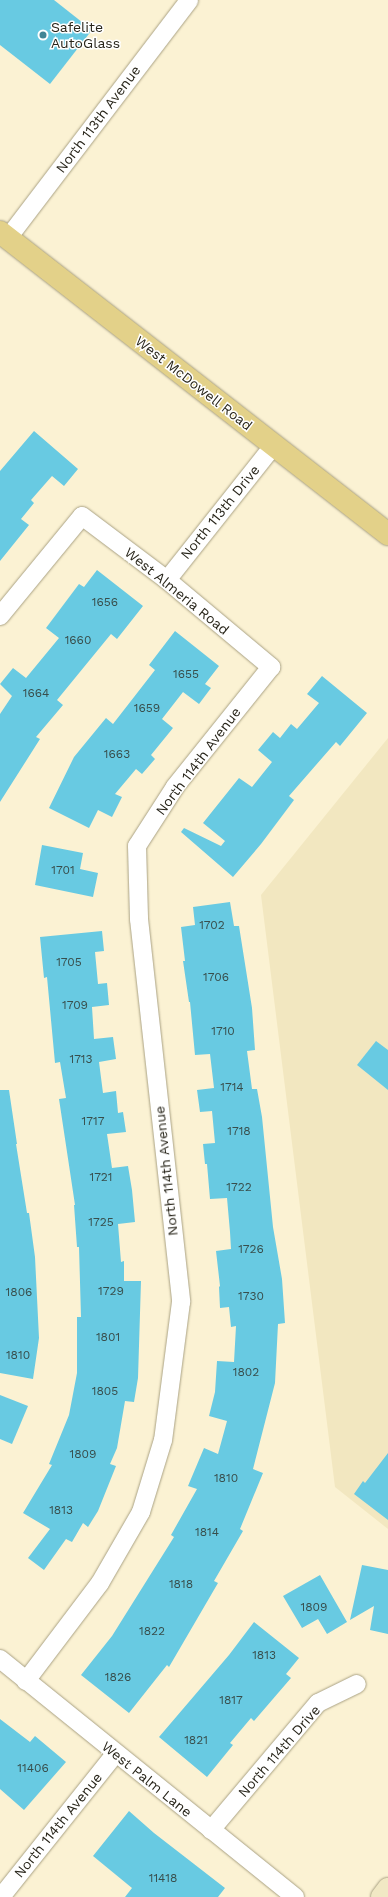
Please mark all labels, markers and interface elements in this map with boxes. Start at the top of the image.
place label: Safelite AutoGlass [51,19,120,52]
marker: Safelite AutoGlass [38,30,48,40]
street label: North 113th Avenue [52,62,144,176]
street label: West McDowell Road [132,332,256,434]
street label: North 113th Drive [177,461,263,563]
street label: West Almeria Road [121,543,233,639]
house number: 1656 [92,596,118,610]
house number: 1660 [65,634,91,648]
house number: 1655 [173,668,199,682]
house number: 1664 [23,687,49,701]
house number: 1659 [134,702,160,716]
street label: North 114th Avenue [152,703,244,819]
house number: 1663 [104,748,130,762]
house number: 1701 [51,864,75,878]
house number: 1702 [199,919,225,933]
house number: 1705 [56,956,82,970]
house number: 1706 [203,971,229,985]
house number: 1709 [62,999,88,1013]
house number: 1710 [211,1025,235,1039]
house number: 1713 [69,1053,93,1067]
house number: 1714 [220,1081,244,1095]
street label: North 114th Avenue [151,1105,181,1237]
house number: 1717 [82,1115,104,1129]
house number: 1718 [227,1125,251,1139]
house number: 1721 [89,1171,113,1185]
house number: 1722 [226,1181,252,1195]
house number: 1725 [88,1216,114,1230]
house number: 1726 [238,1243,264,1257]
house number: 1729 [98,1285,124,1299]
house number: 1806 [6,1286,32,1300]
house number: 1730 [238,1290,264,1304]
house number: 1801 [96,1331,120,1345]
house number: 1810 [6,1349,30,1363]
house number: 1802 [233,1366,259,1380]
house number: 1805 [92,1385,118,1399]
house number: 1809 [70,1448,96,1462]
house number: 1810 [214,1472,238,1486]
house number: 1813 [49,1504,73,1518]
house number: 1814 [195,1526,219,1540]
house number: 1818 [169,1578,193,1592]
house number: 1809 [301,1601,327,1615]
house number: 1822 [139,1625,165,1639]
house number: 1813 [252,1649,276,1663]
house number: 1826 [105,1671,131,1685]
house number: 1817 [219,1694,243,1708]
street label: North 114th Drive [234,1701,324,1801]
house number: 1821 [184,1734,208,1748]
street label: West Palm Lane [99,1738,195,1820]
house number: 11406 [17,1762,49,1776]
street label: North 114th Avenue [10,1769,106,1881]
house number: 11418 [149,1872,177,1886]

